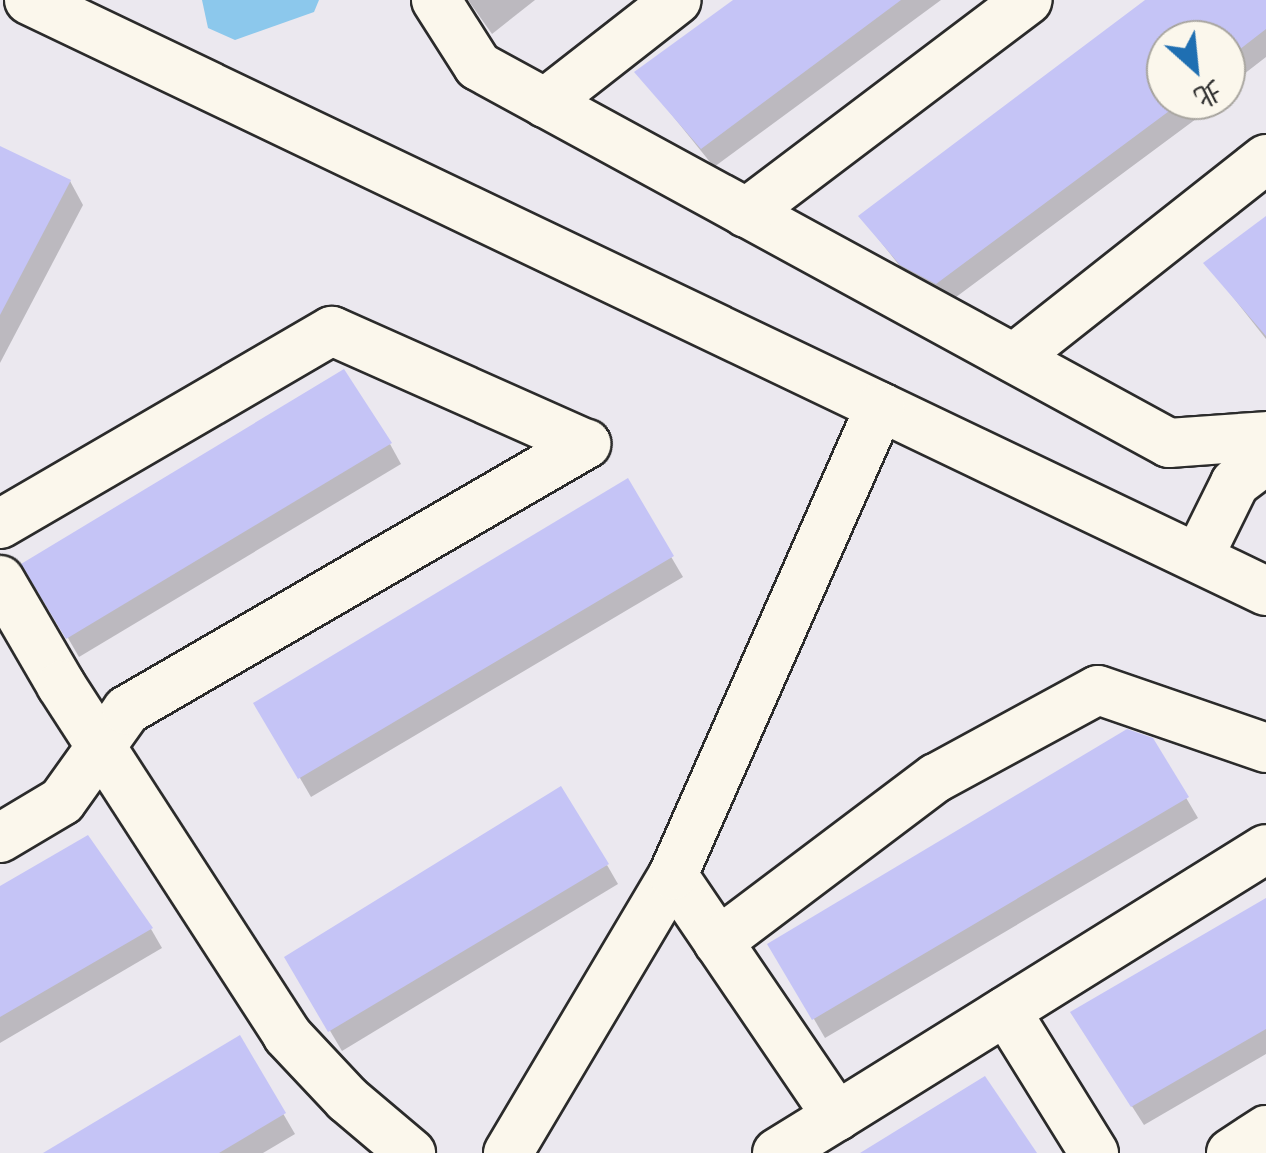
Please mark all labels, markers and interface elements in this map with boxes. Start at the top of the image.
north arrow [1146,20,1246,120]
text: 北 [1188,72,1230,118]

